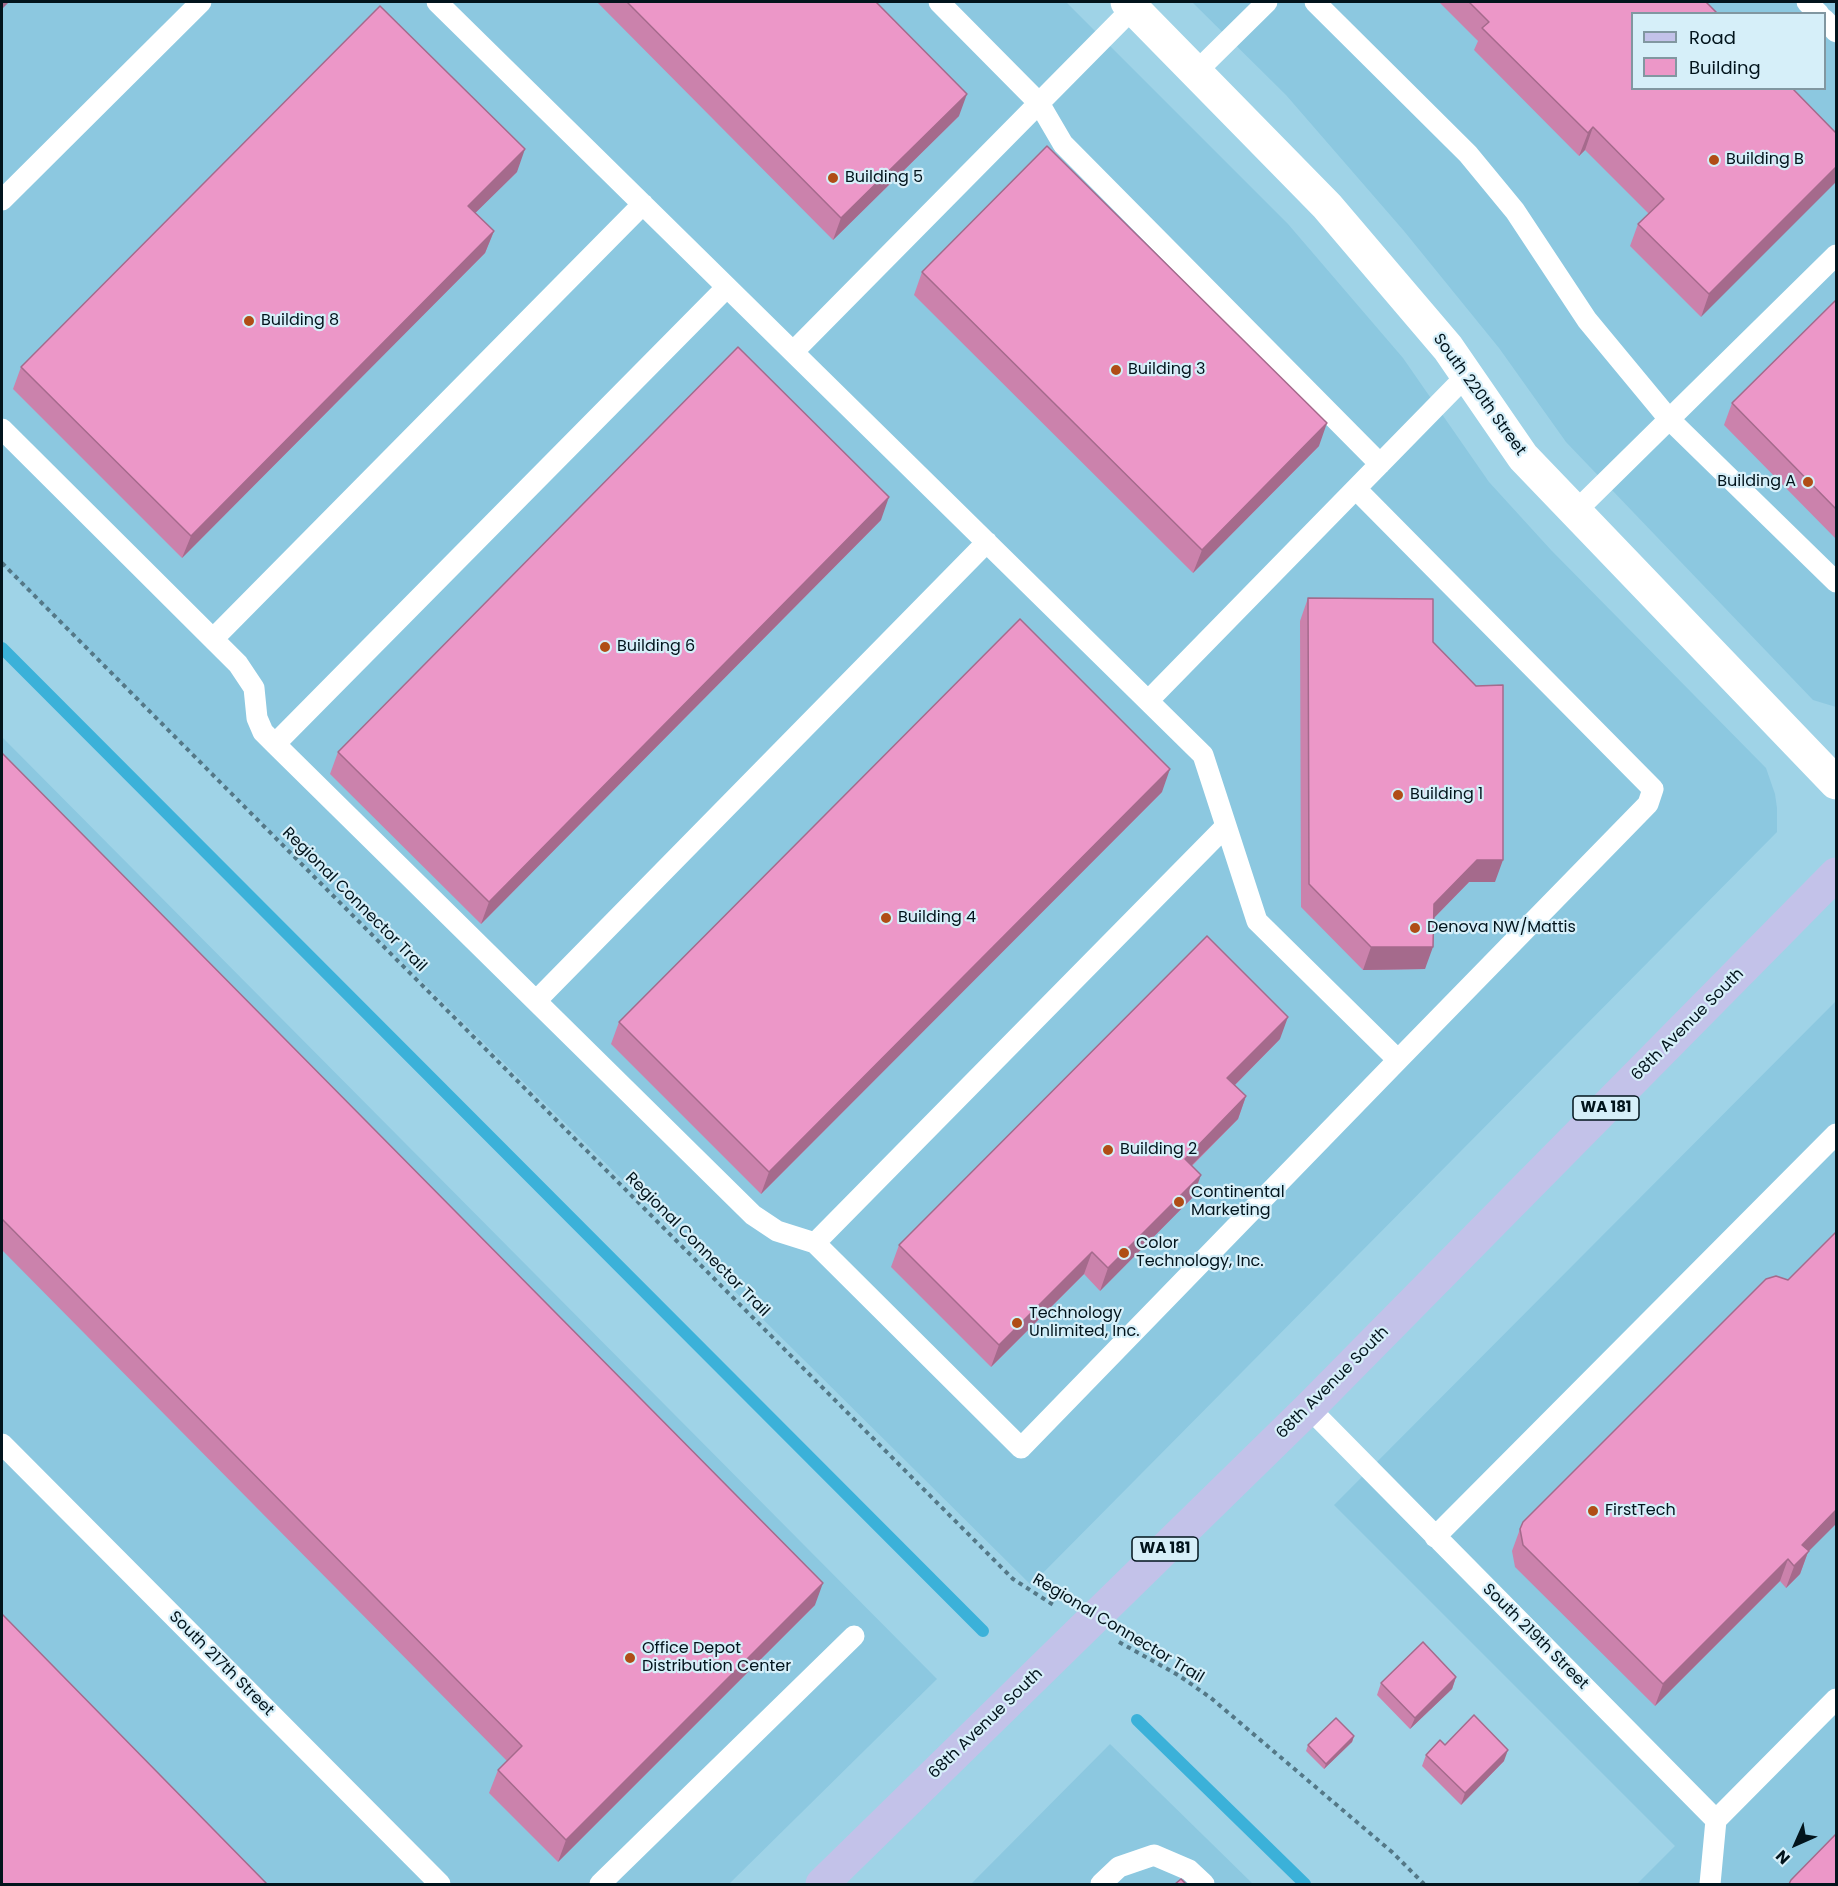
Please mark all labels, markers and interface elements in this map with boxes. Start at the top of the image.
legend [1631,12,1826,90]
text: Road [1689,25,1736,50]
text: Building [1689,55,1761,80]
place label: Building B [1726,150,1804,170]
marker: Building B [1707,153,1721,167]
place label: Building 5 [845,168,923,188]
marker: Building 5 [826,171,840,185]
place label: Building 8 [261,311,339,331]
marker: Building 8 [242,314,256,328]
street label: South 220th Street [1428,330,1530,460]
place label: Building 3 [1128,360,1205,380]
marker: Building 3 [1109,363,1123,377]
place label: Building A [1717,472,1796,492]
marker: Building A [1801,475,1815,489]
place label: Building 6 [617,637,695,657]
marker: Building 6 [598,640,612,654]
place label: Building 1 [1410,785,1483,805]
marker: Building 1 [1391,788,1405,802]
street label: Regional Connector Trail [278,824,430,976]
place label: Building 4 [898,908,976,928]
marker: Building 4 [879,911,893,925]
place label: Denova NW/Mattis [1427,918,1576,938]
marker: Denova NW/Mattis [1408,921,1422,935]
street label: 68th Avenue South [1628,965,1748,1085]
road number: WA 181 [1573,1096,1639,1120]
place label: Building 2 [1120,1140,1197,1160]
marker: Building 2 [1101,1143,1115,1157]
street label: Regional Connector Trail [621,1169,773,1321]
place label: Continental Marketing [1191,1183,1285,1221]
marker: Continental Marketing [1172,1195,1186,1209]
place label: Color Technology, Inc. [1136,1234,1264,1272]
marker: Color Technology, Inc. [1117,1246,1131,1260]
place label: Technology Unlimited, Inc. [1029,1304,1140,1342]
marker: Technology Unlimited, Inc. [1010,1316,1024,1330]
street label: 68th Avenue South [1273,1323,1393,1443]
place label: FirstTech [1605,1501,1676,1521]
marker: FirstTech [1586,1504,1600,1518]
road number: WA 181 [1132,1537,1198,1561]
street label: Regional Connector Trail [1029,1570,1207,1688]
street label: South 219th Street [1478,1580,1592,1694]
street label: South 217th Street [165,1608,277,1720]
place label: Office Depot Distribution Center [642,1639,791,1677]
marker: Office Depot Distribution Center [623,1651,637,1665]
street label: 68th Avenue South [925,1665,1047,1783]
north arrow [1766,1814,1826,1874]
text: N [1771,1845,1795,1869]

